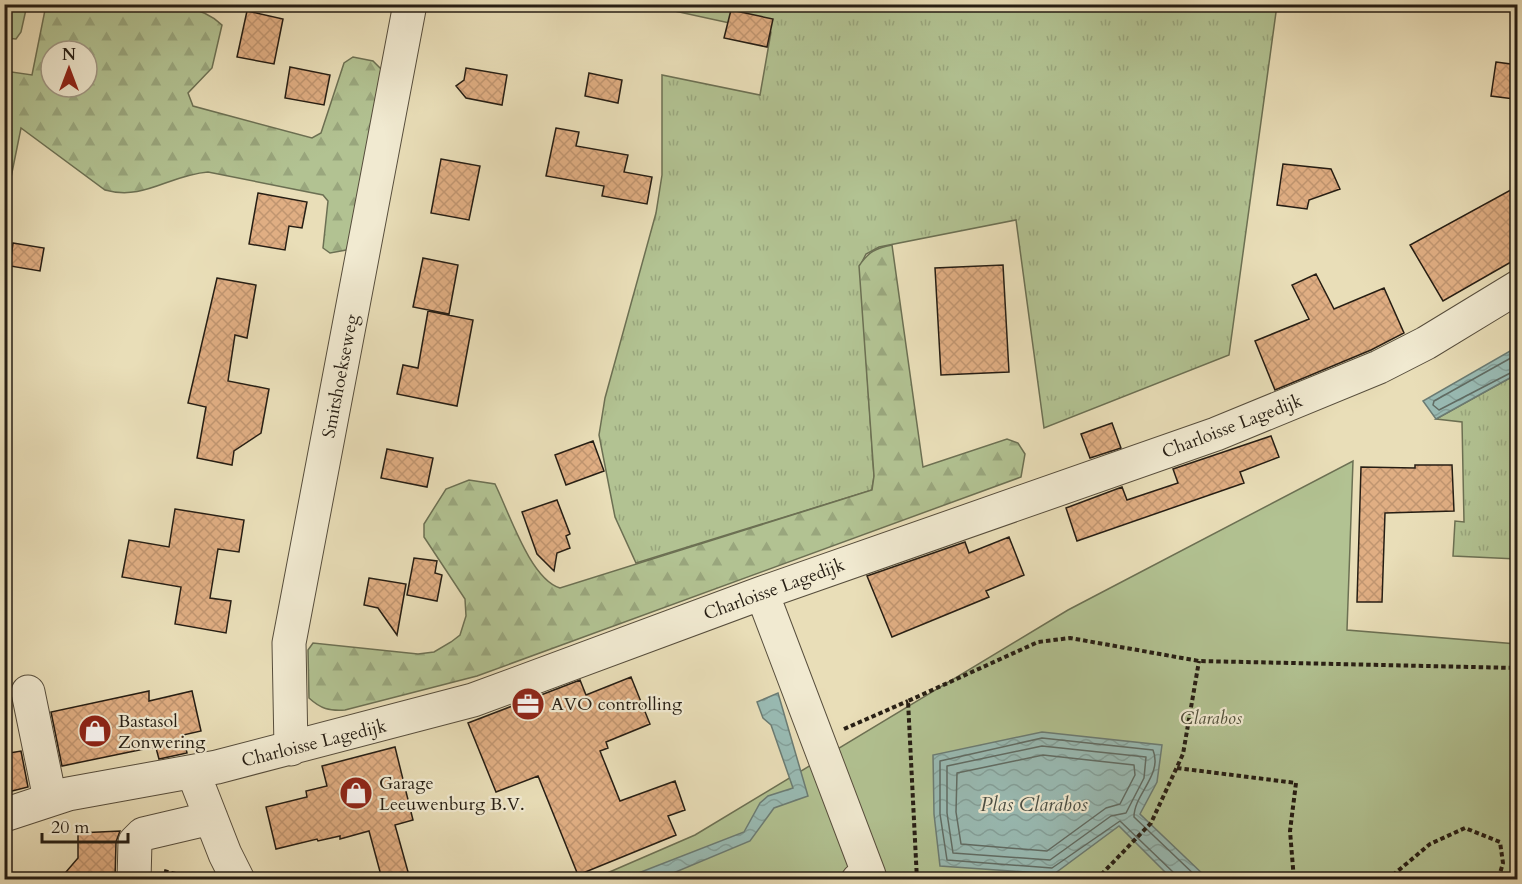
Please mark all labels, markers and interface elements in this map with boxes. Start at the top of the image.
north arrow [39,39,99,99]
text: N [62,44,76,66]
street label: Smitshoekseweg [316,311,365,440]
street label: Charloisse Lagedijk [1158,388,1306,465]
street label: Charloisse Lagedijk [700,552,849,627]
office icon: AVO controlling [510,686,546,722]
place label: AVO controlling [551,692,683,717]
park label: Clarabos [1180,706,1242,731]
place label: Bastasol Zonwering [118,709,206,755]
shop icon: Bastasol Zonwering [77,713,113,749]
street label: Charloisse Lagedijk [239,713,390,774]
place label: Garage Leeuwenburg B.V. [379,771,525,817]
shop icon: Garage Leeuwenburg B.V. [338,775,374,811]
water label: Plas Clarabos [980,791,1088,818]
scale bar [42,806,128,844]
text: 20 m [51,815,90,840]

